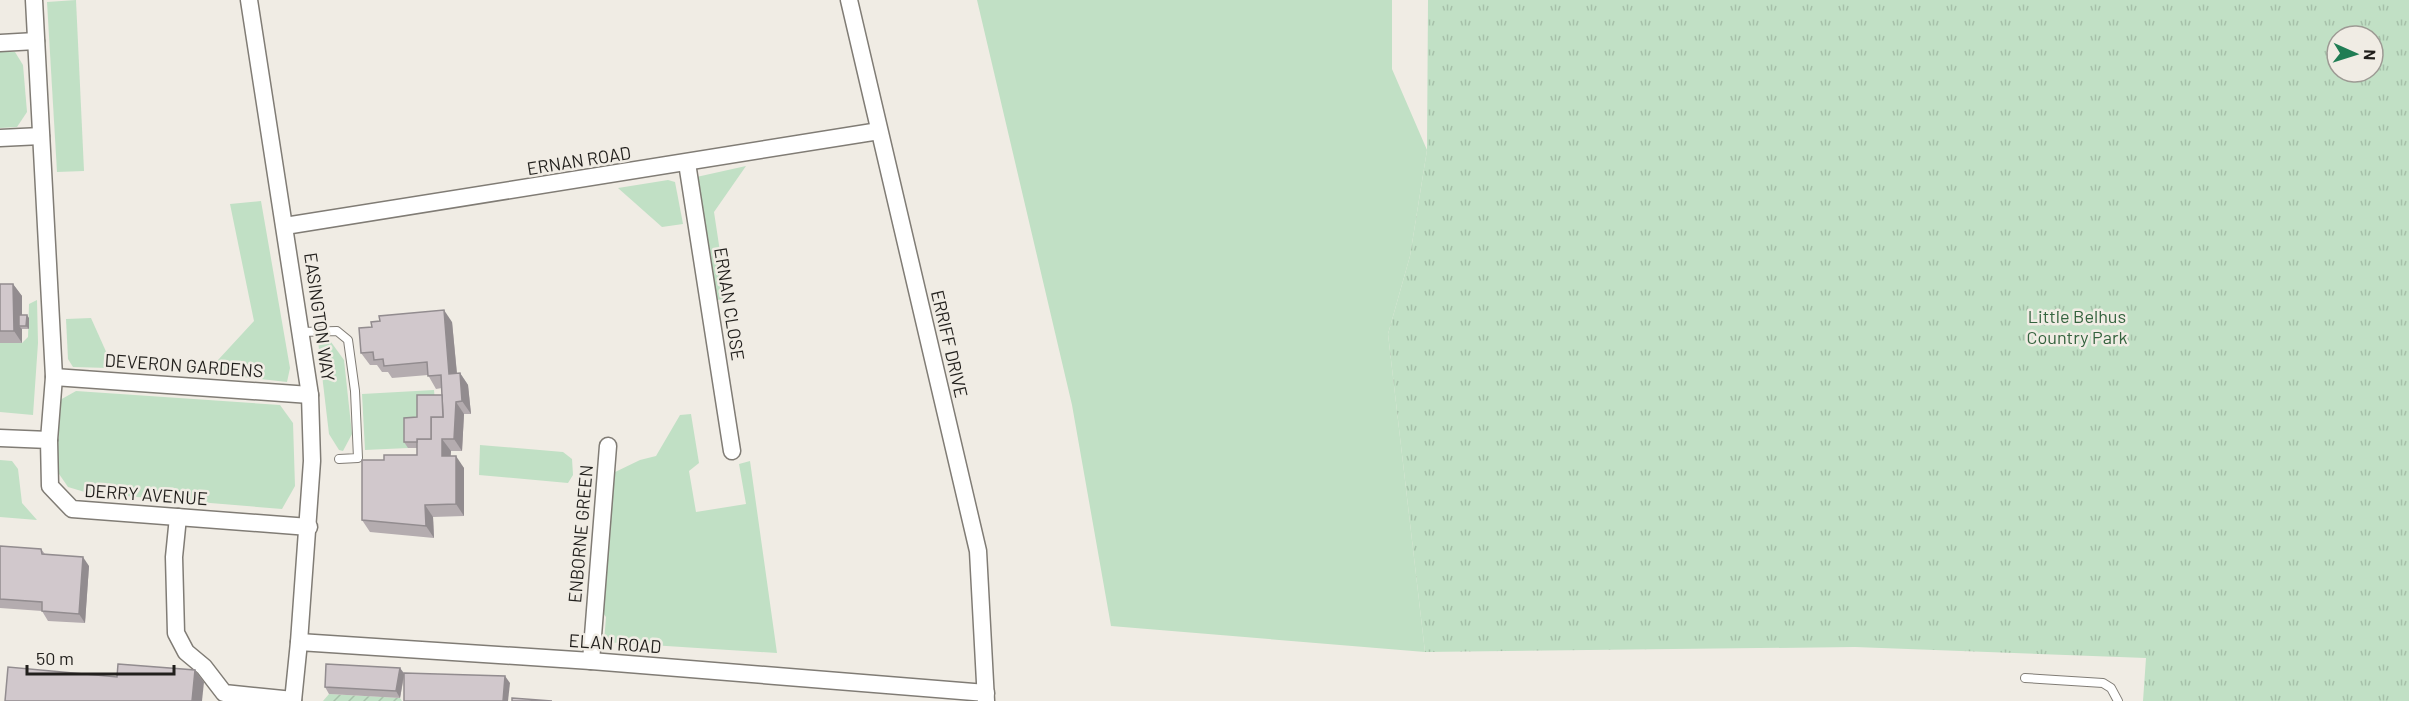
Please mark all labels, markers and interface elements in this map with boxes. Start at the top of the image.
north arrow [2325,24,2385,84]
text: N [2361,49,2380,61]
street label: ERNAN ROAD [525,141,632,179]
street label: ERNAN CLOSE [710,246,750,362]
street label: EASINGTON WAY [300,251,340,383]
street label: ERRIFF DRIVE [927,288,973,400]
park label: Little Belhus Country Park [2027,305,2127,348]
street label: DEVERON GARDENS [104,348,264,382]
street label: ENBORNE GREEN [563,464,597,604]
street label: DERRY AVENUE [84,479,209,509]
street label: ELAN ROAD [568,629,662,657]
scale bar [27,638,174,676]
text: 50 m [36,647,74,669]

